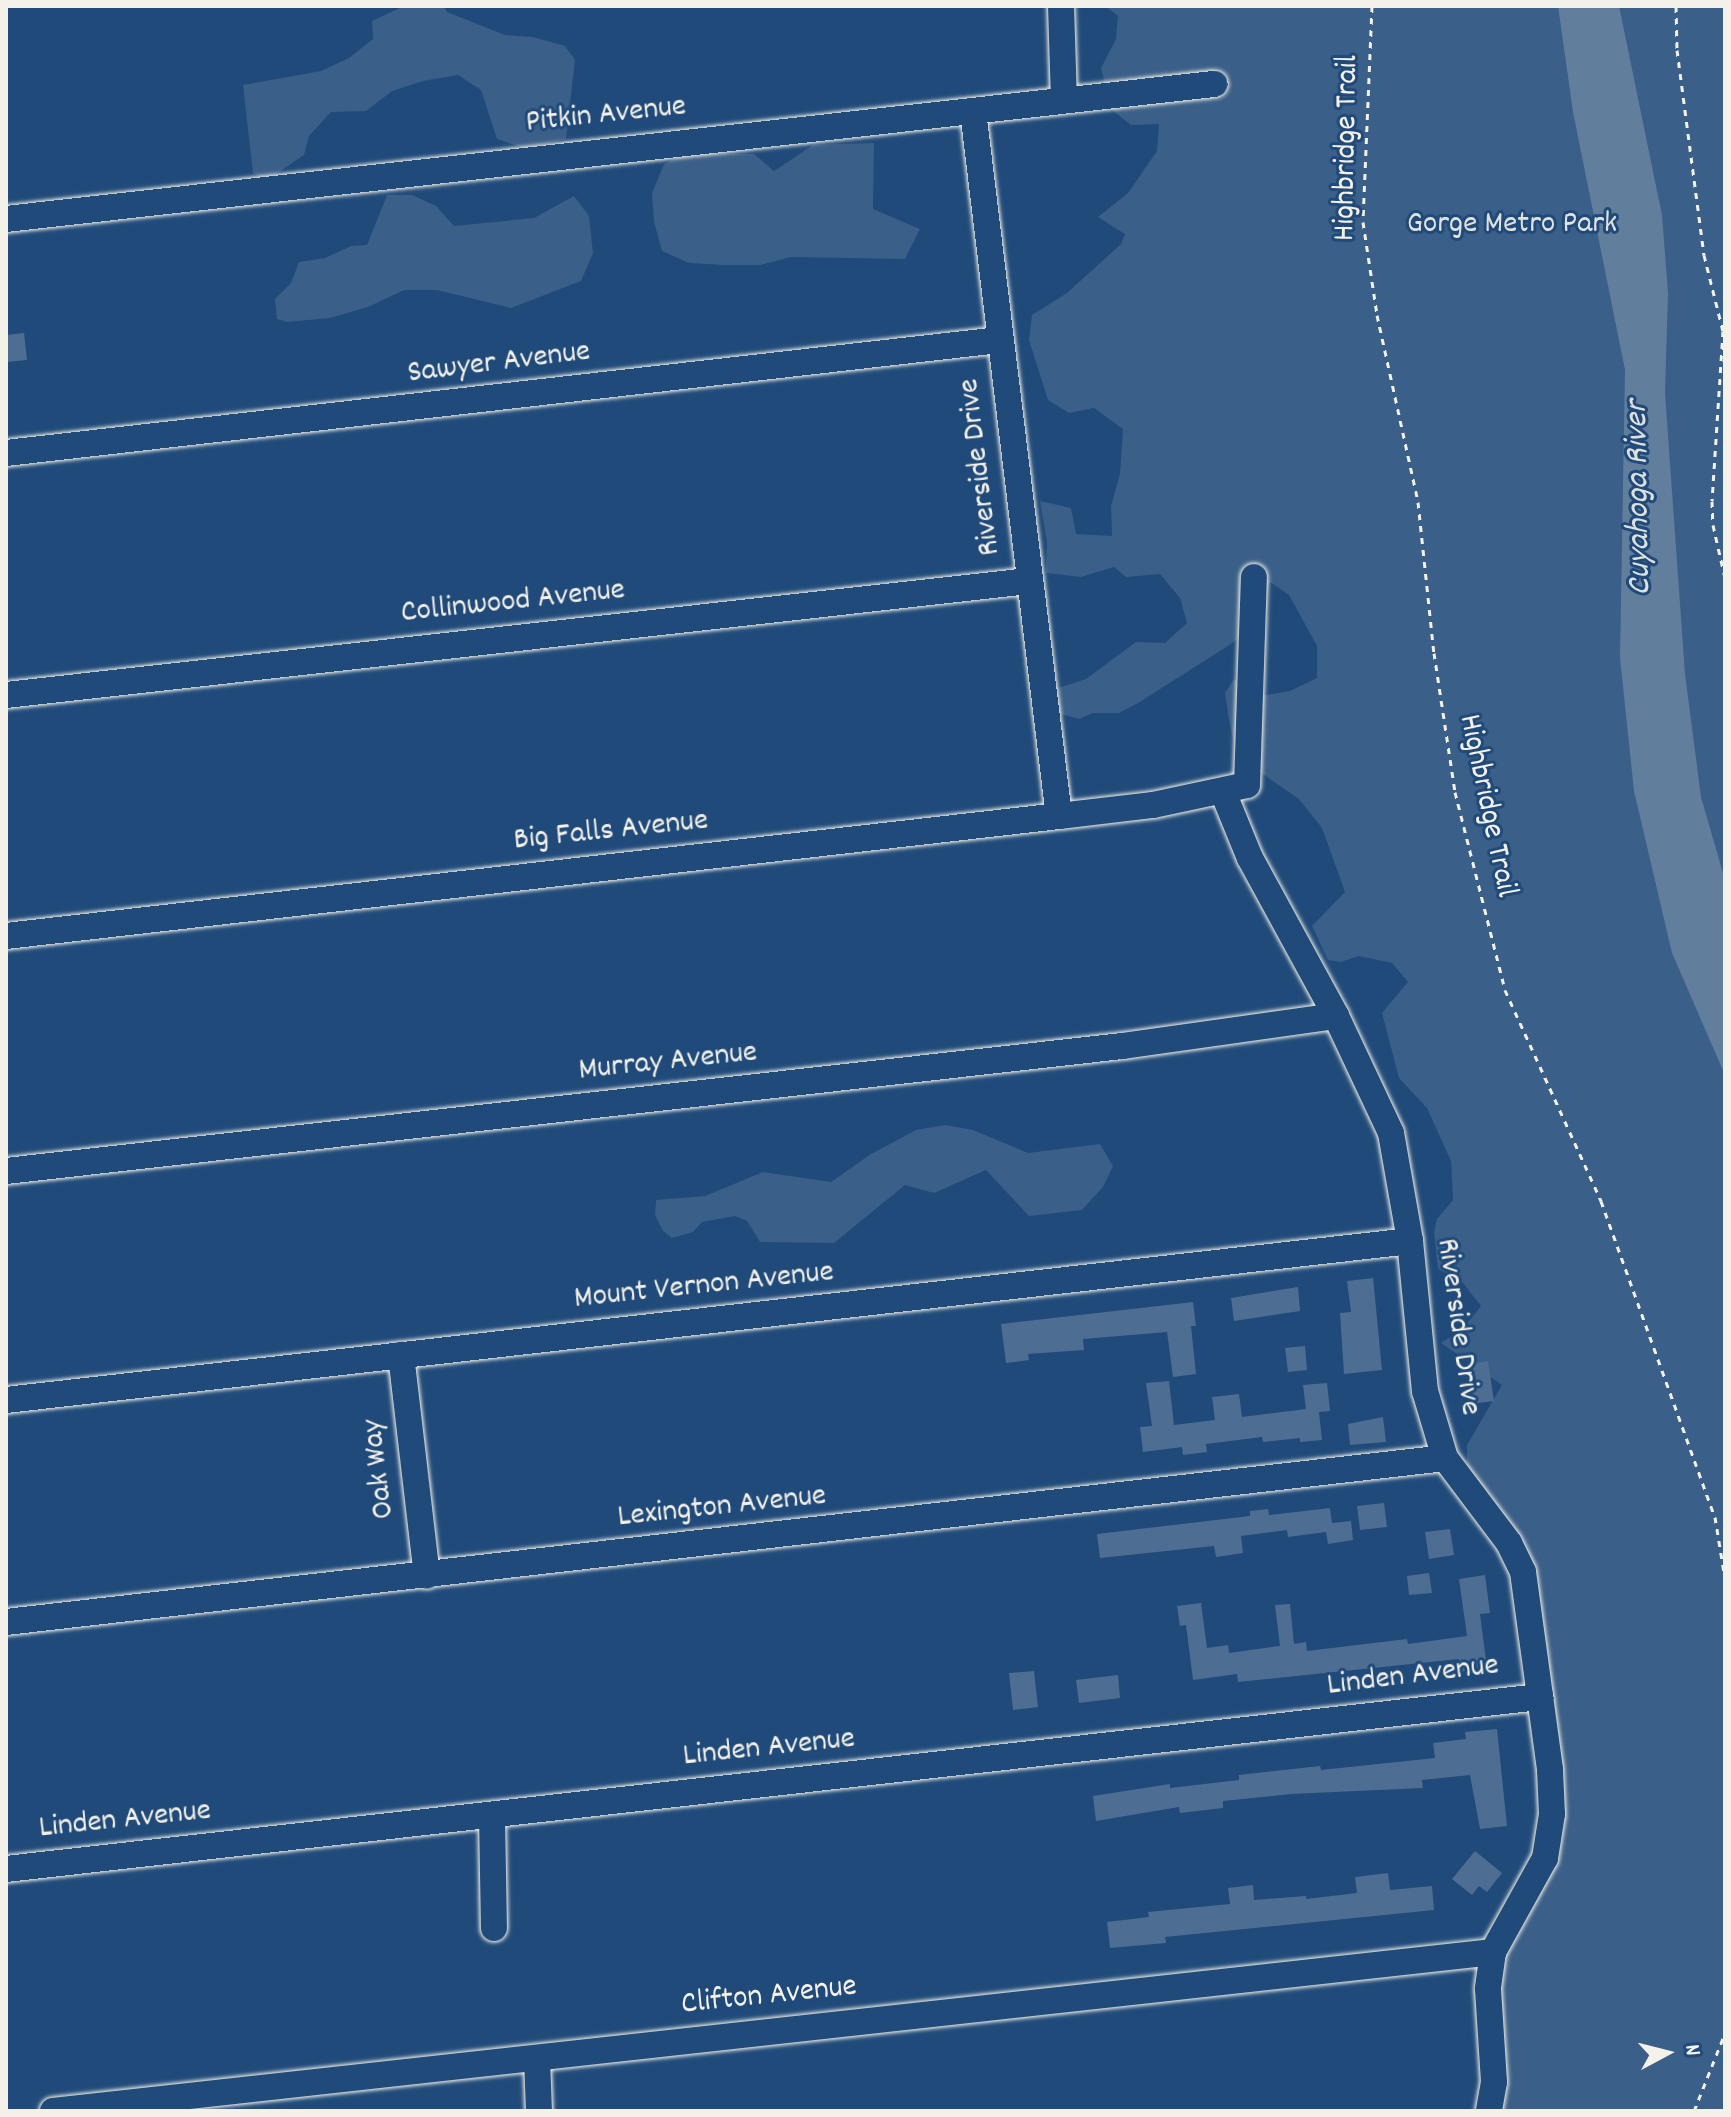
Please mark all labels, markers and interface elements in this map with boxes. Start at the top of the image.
street label: Highbridge Trail [1327,55,1369,241]
street label: Pitkin Avenue [524,88,688,144]
park label: Gorge Metro Park [1407,206,1617,244]
street label: Sawyer Avenue [406,334,592,394]
street label: Riverside Drive [951,376,1011,558]
water label: Cuyahoga River [1618,400,1662,596]
street label: Collinwood Avenue [399,572,627,634]
street label: Highbridge Trail [1448,711,1524,901]
street label: Big Falls Avenue [512,803,710,861]
street label: Murray Avenue [577,1035,759,1091]
street label: Riverside Drive [1426,1236,1488,1418]
street label: Mount Vernon Avenue [572,1254,836,1320]
street label: Oak Way [355,1417,405,1521]
street label: Lexington Avenue [616,1478,828,1538]
street label: Linden Avenue [1325,1647,1501,1707]
street label: Linden Avenue [681,1721,857,1777]
street label: Linden Avenue [37,1793,213,1849]
street label: Clifton Avenue [679,1969,859,2025]
north arrow [1627,2013,1707,2093]
text: N [1675,2043,1707,2057]

